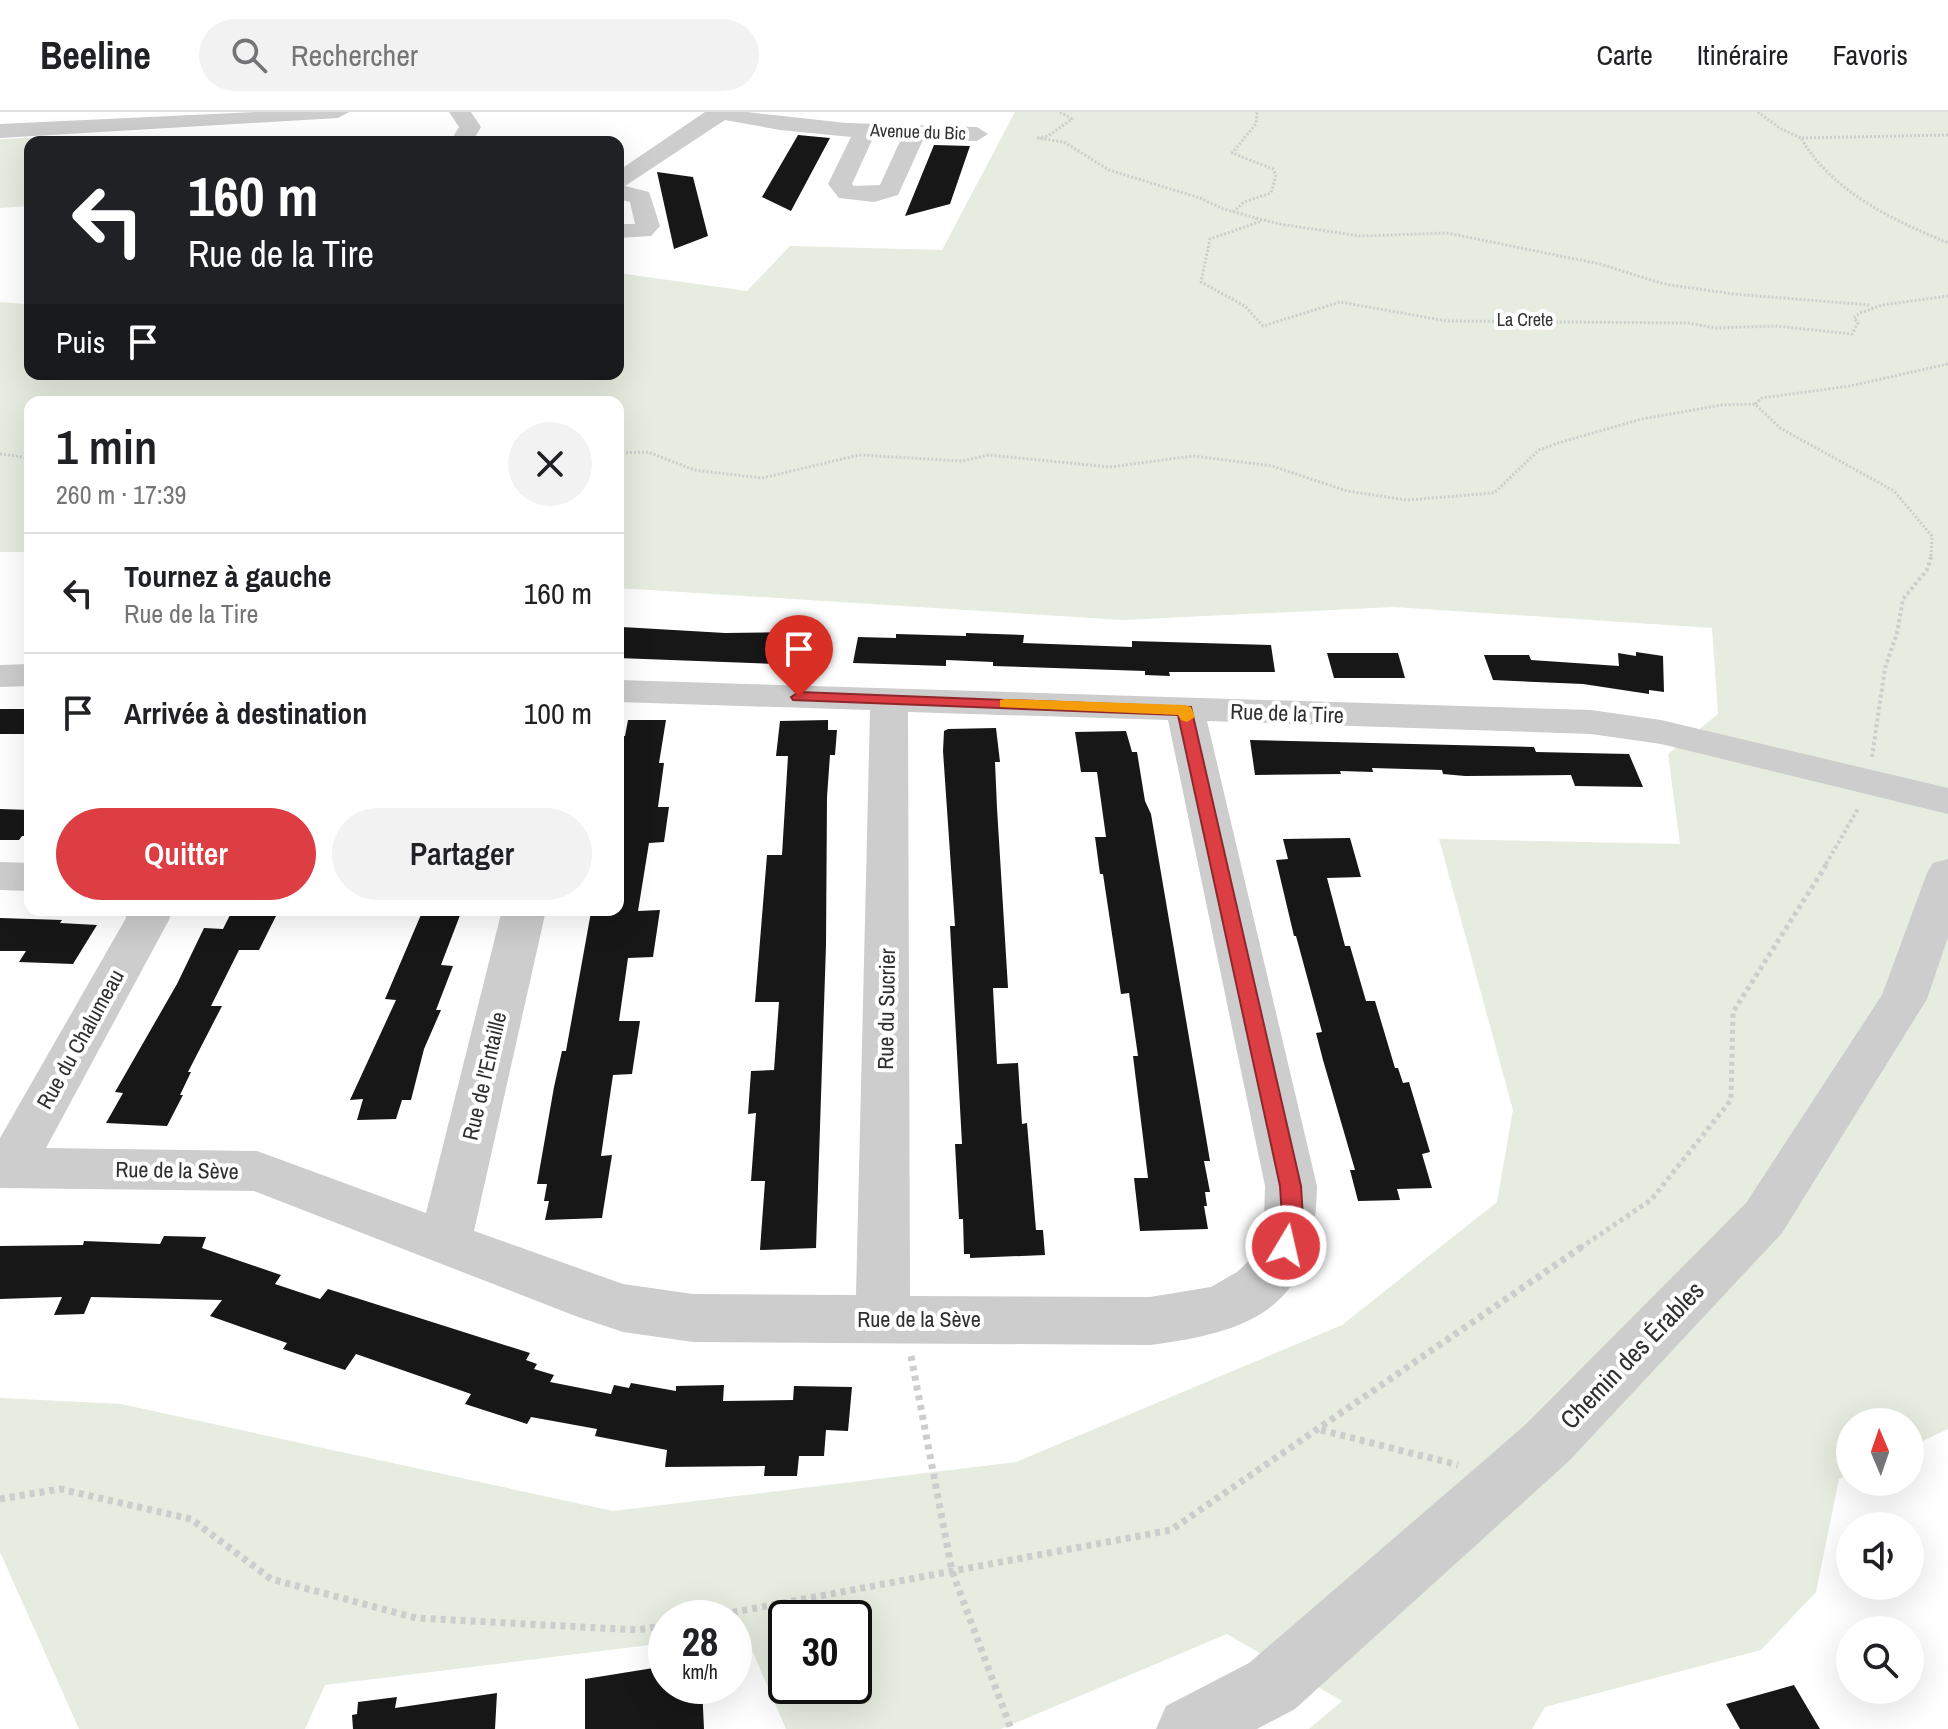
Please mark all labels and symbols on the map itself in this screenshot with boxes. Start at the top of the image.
street label: Avenue du Bic [869,117,966,146]
street label: La Crete [1497,307,1553,332]
pin [765,615,833,697]
street label: Rue de la Tire [1230,696,1344,730]
street label: Rue du Sucrier [870,948,902,1070]
street label: Rue du Chalumeau [29,964,131,1114]
street label: Rue de l'Entaille [455,1009,513,1143]
street label: Rue de la Sève [115,1154,239,1186]
position arrow [1244,1204,1328,1288]
street label: Chemin des Érables [1552,1273,1711,1436]
street label: Rue de la Sève [857,1304,981,1334]
north arrow [1836,1408,1924,1496]
speed limit sign: 30 [768,1600,872,1704]

